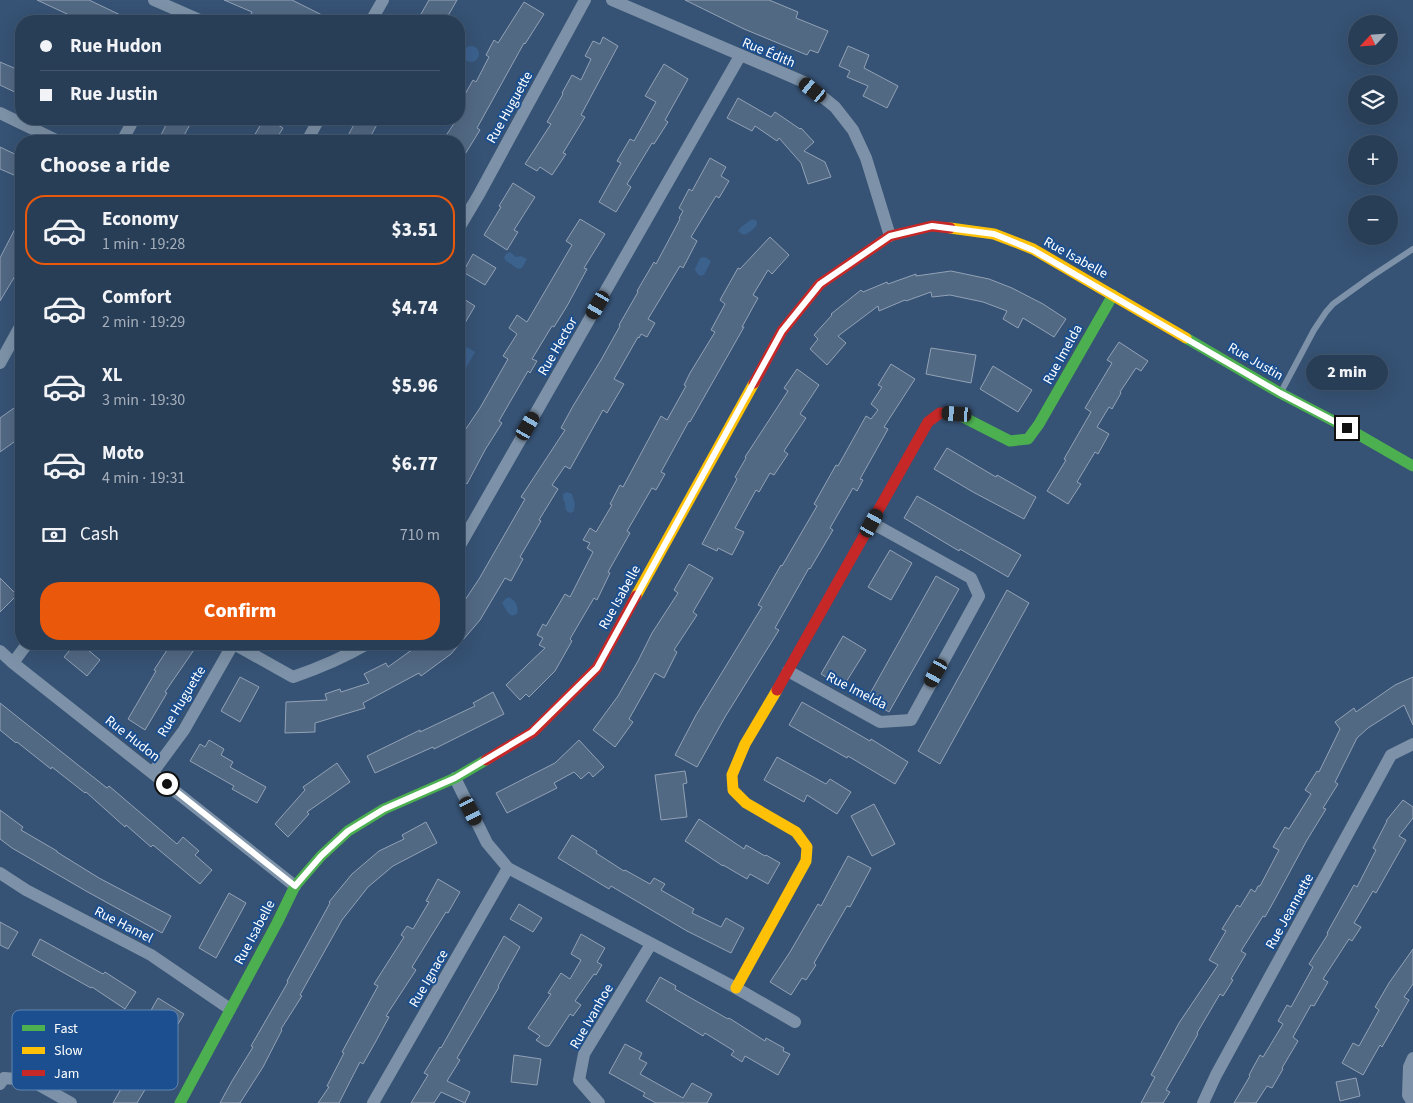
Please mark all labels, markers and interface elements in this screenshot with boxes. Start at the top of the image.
north arrow [1348,15,1398,65]
map controls [1348,15,1398,245]
text: Rue Hudon [70,33,162,60]
street label: Rue Édith [739,33,798,73]
street label: Rue Huguette [482,68,538,147]
car [796,75,829,105]
button: layers [1348,75,1398,125]
text: Rue Justin [70,81,158,108]
button: + [1348,135,1398,185]
text: Choose a ride [40,149,170,181]
button: − [1348,195,1398,245]
text: Economy [102,206,179,233]
icon: car [42,208,87,253]
text: $3.51 [392,217,438,244]
street label: Rue Isabelle [1040,232,1111,284]
text: 1 min · 19:28 [102,233,185,255]
text: Comfort [102,284,172,311]
icon: car [42,286,87,331]
car [584,288,611,322]
text: $4.74 [392,295,438,322]
text: 2 min · 19:29 [102,311,185,333]
street label: Rue Hector [533,313,583,379]
street label: Rue Imelda [1038,321,1088,388]
street label: Rue Justin [1224,338,1287,386]
callout: 2 min [1306,356,1388,390]
text: 2 min [1327,361,1367,383]
text: XL [102,362,123,389]
icon: car [42,364,87,409]
text: $5.96 [392,373,438,400]
text: 3 min · 19:30 [102,389,185,411]
car [941,405,972,423]
car [514,409,541,443]
route end [1336,417,1358,439]
text: Moto [102,440,144,467]
icon: car [42,442,87,487]
text: $6.77 [392,451,438,478]
text: 4 min · 19:31 [102,467,185,489]
car [858,506,885,540]
icon: cash [40,521,68,549]
text: Cash [80,521,119,548]
text: 710 m [400,524,440,546]
street label: Rue Isabelle [594,562,646,633]
button: Confirm [40,582,440,640]
car [922,656,949,690]
street label: Rue Huguette [153,662,211,741]
street label: Rue Imelda [823,667,890,715]
street label: Rue Hudon [101,711,164,767]
route start [156,773,178,795]
car [457,794,484,828]
street label: Rue Jeannette [1261,870,1319,953]
street label: Rue Isabelle [229,897,280,968]
street label: Rue Hamel [91,902,157,948]
street label: Rue Ignace [404,946,454,1011]
street label: Rue Ivanhoe [565,980,619,1053]
legend [12,1010,178,1090]
text: Fast [54,1019,78,1039]
text: Slow [54,1041,83,1061]
text: Jam [54,1064,79,1084]

